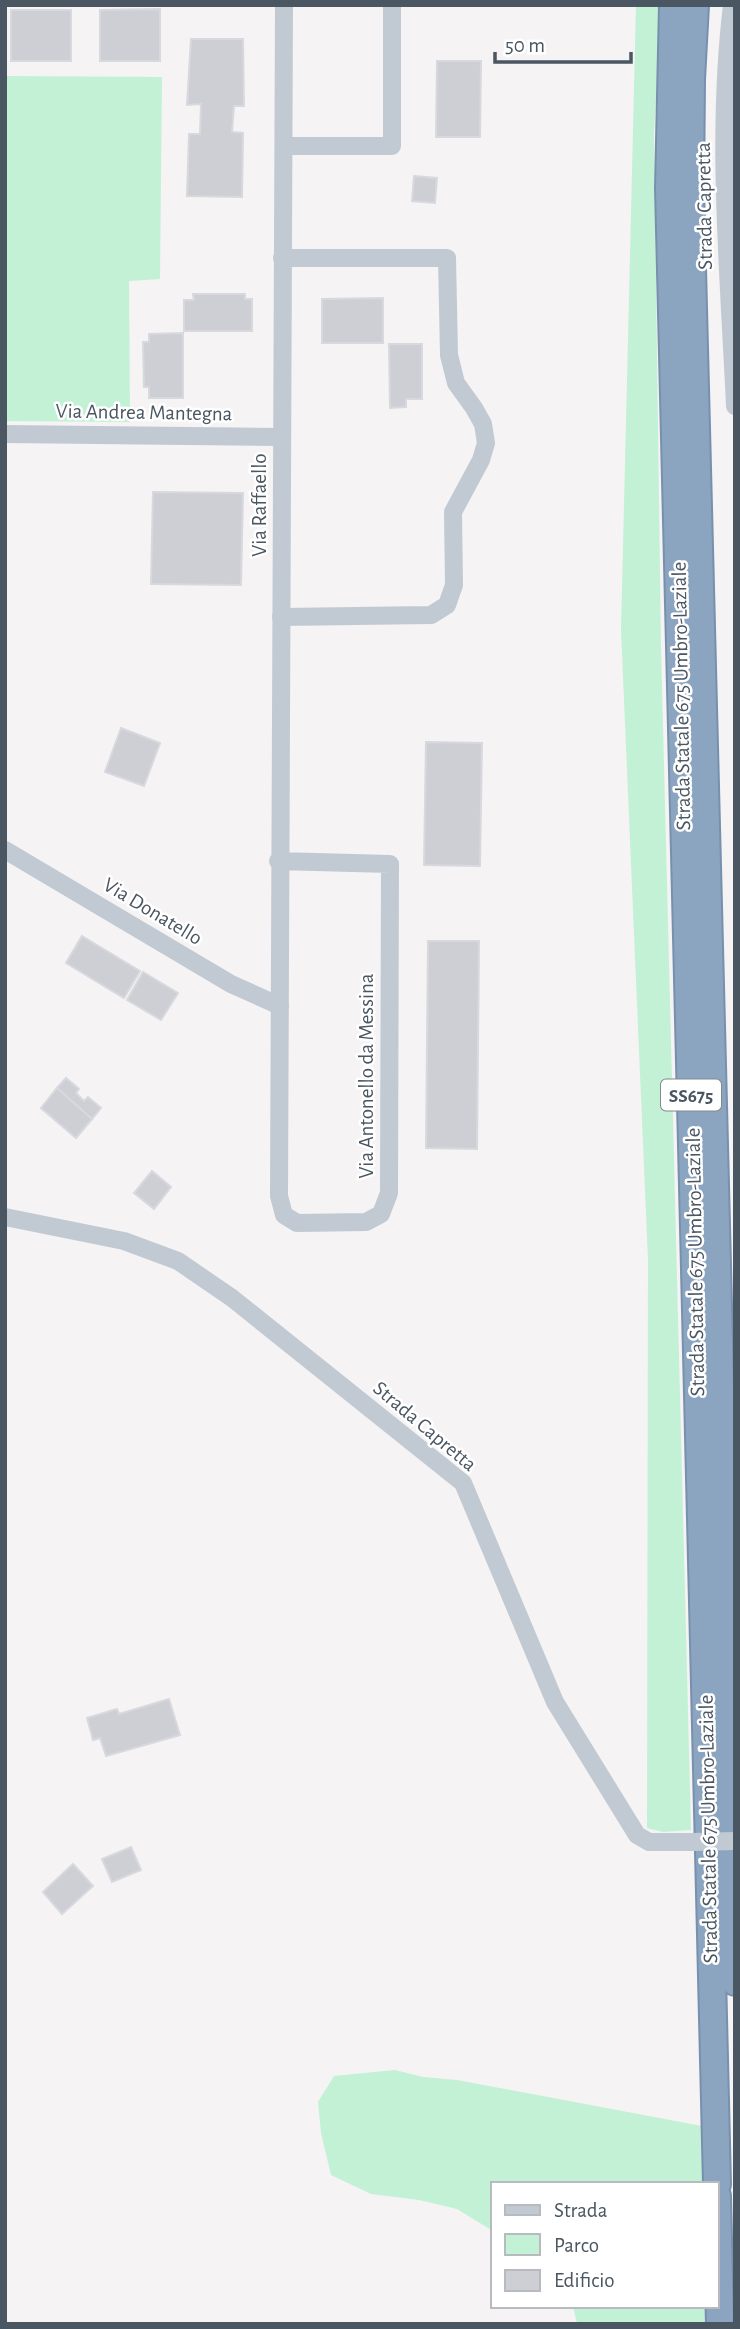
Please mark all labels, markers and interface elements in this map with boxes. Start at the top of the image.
scale bar [495,21,632,65]
text: 50 m [505,35,545,56]
street label: Strada Capretta [693,142,716,270]
street label: Via Andrea Mantegna [55,400,233,425]
street label: Via Raffaello [249,453,270,557]
street label: Strada Statale 675 Umbro-Laziale [669,562,694,830]
street label: Via Donatello [100,874,206,949]
street label: Via Antonello da Messina [356,973,377,1179]
road number: SS675 [661,1079,721,1110]
street label: Strada Statale 675 Umbro-Laziale [683,1128,708,1396]
street label: Strada Capretta [369,1377,481,1476]
street label: Strada Statale 675 Umbro-Laziale [696,1695,721,1963]
legend [491,2182,719,2308]
text: Strada [554,2200,608,2221]
text: Parco [554,2235,599,2256]
text: Edificio [554,2270,615,2291]

